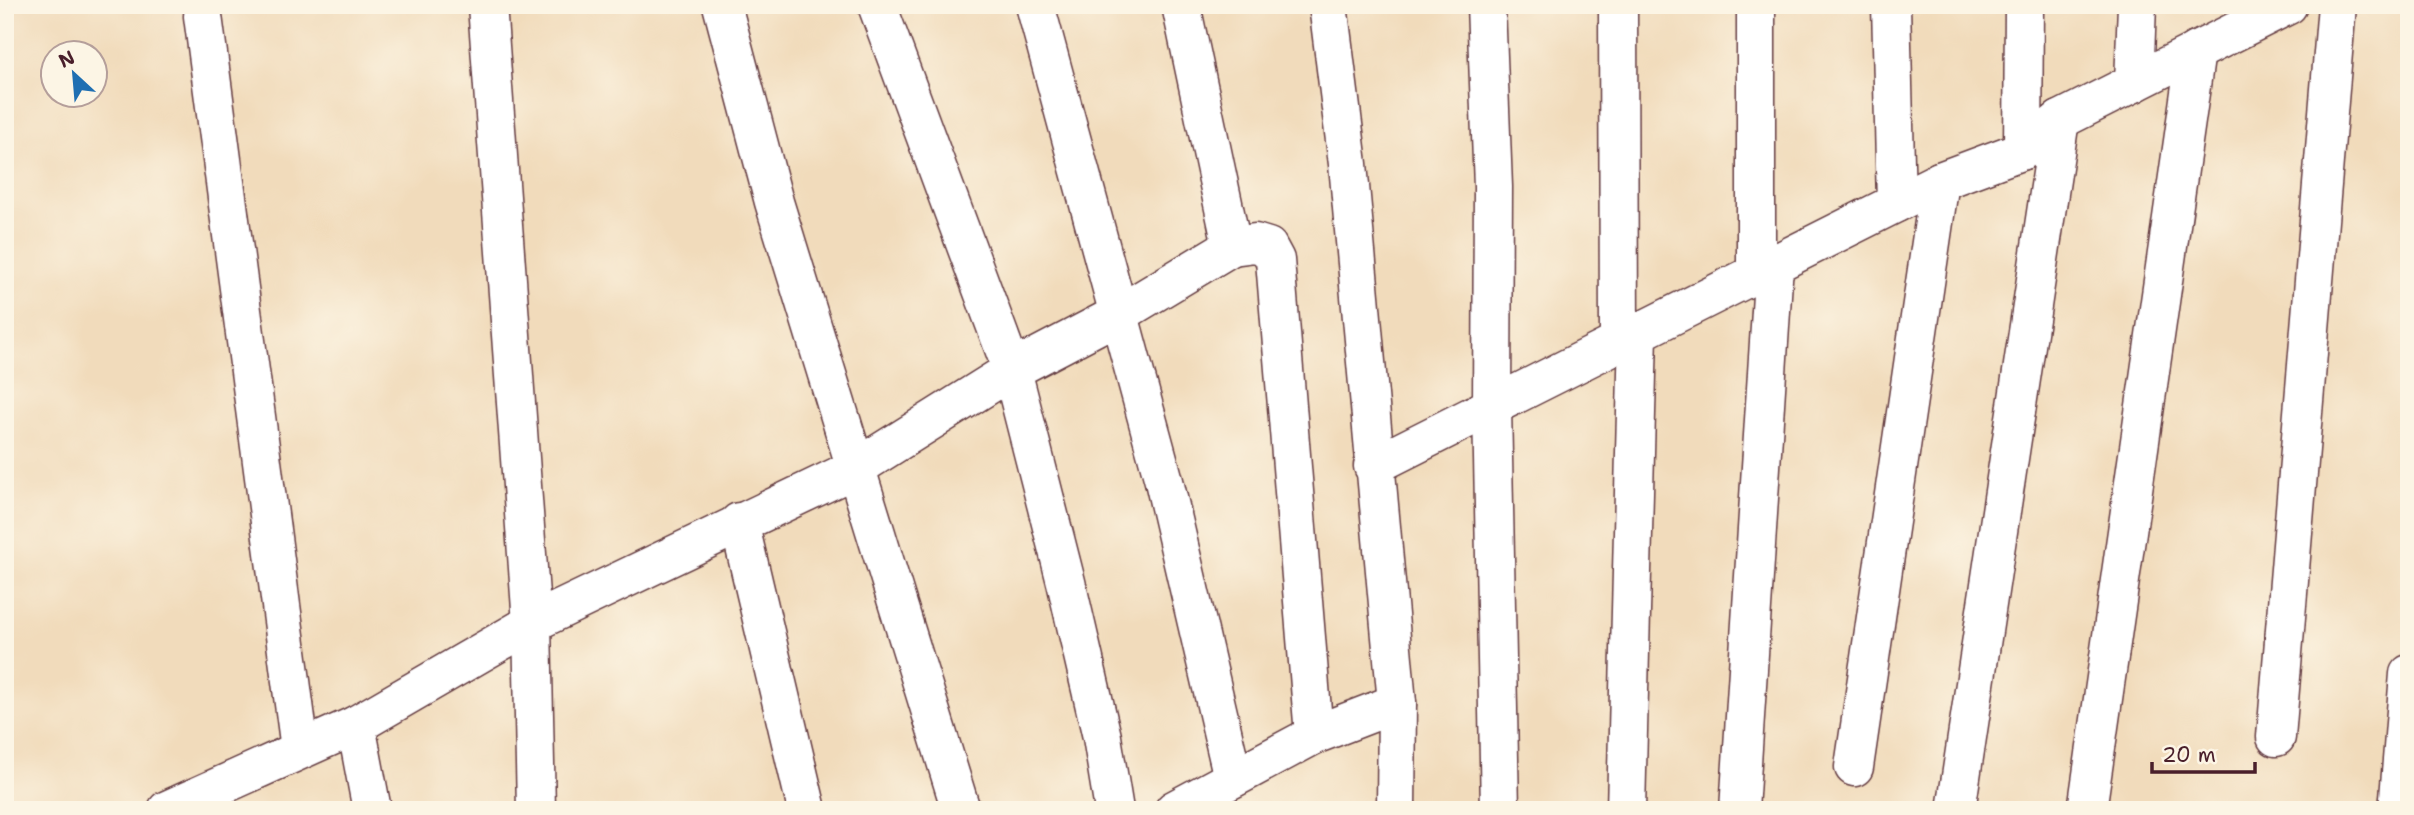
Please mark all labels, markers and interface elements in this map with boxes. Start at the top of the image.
north arrow [38,38,108,108]
text: N [55,45,79,74]
scale bar [2152,731,2255,775]
text: 20 m [2162,741,2216,769]

